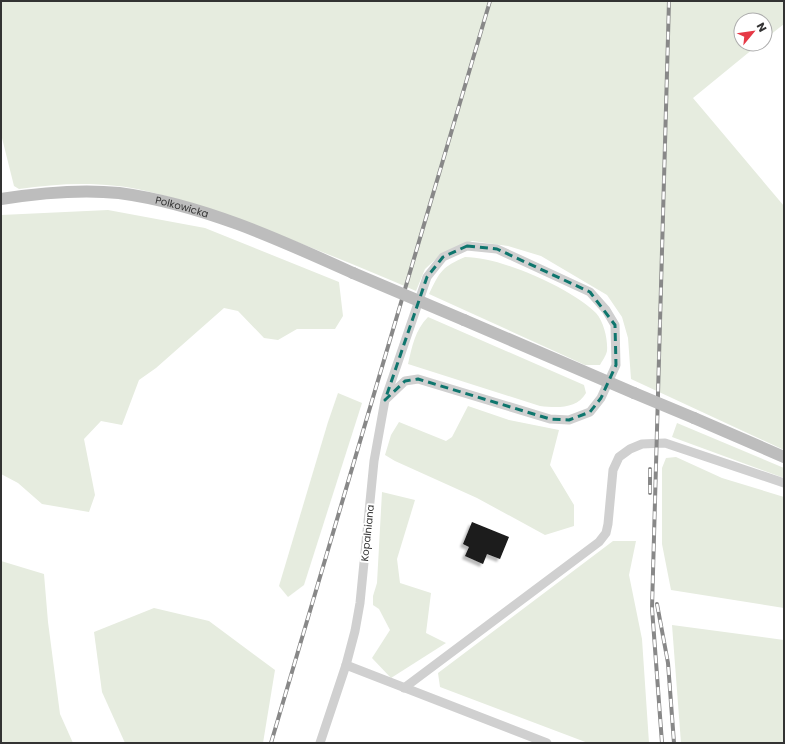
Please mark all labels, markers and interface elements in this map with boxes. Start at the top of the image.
north arrow [733,12,773,52]
text: N [753,20,771,35]
street label: Polkowicka [154,193,211,222]
street label: Kopalniana [357,504,378,562]

